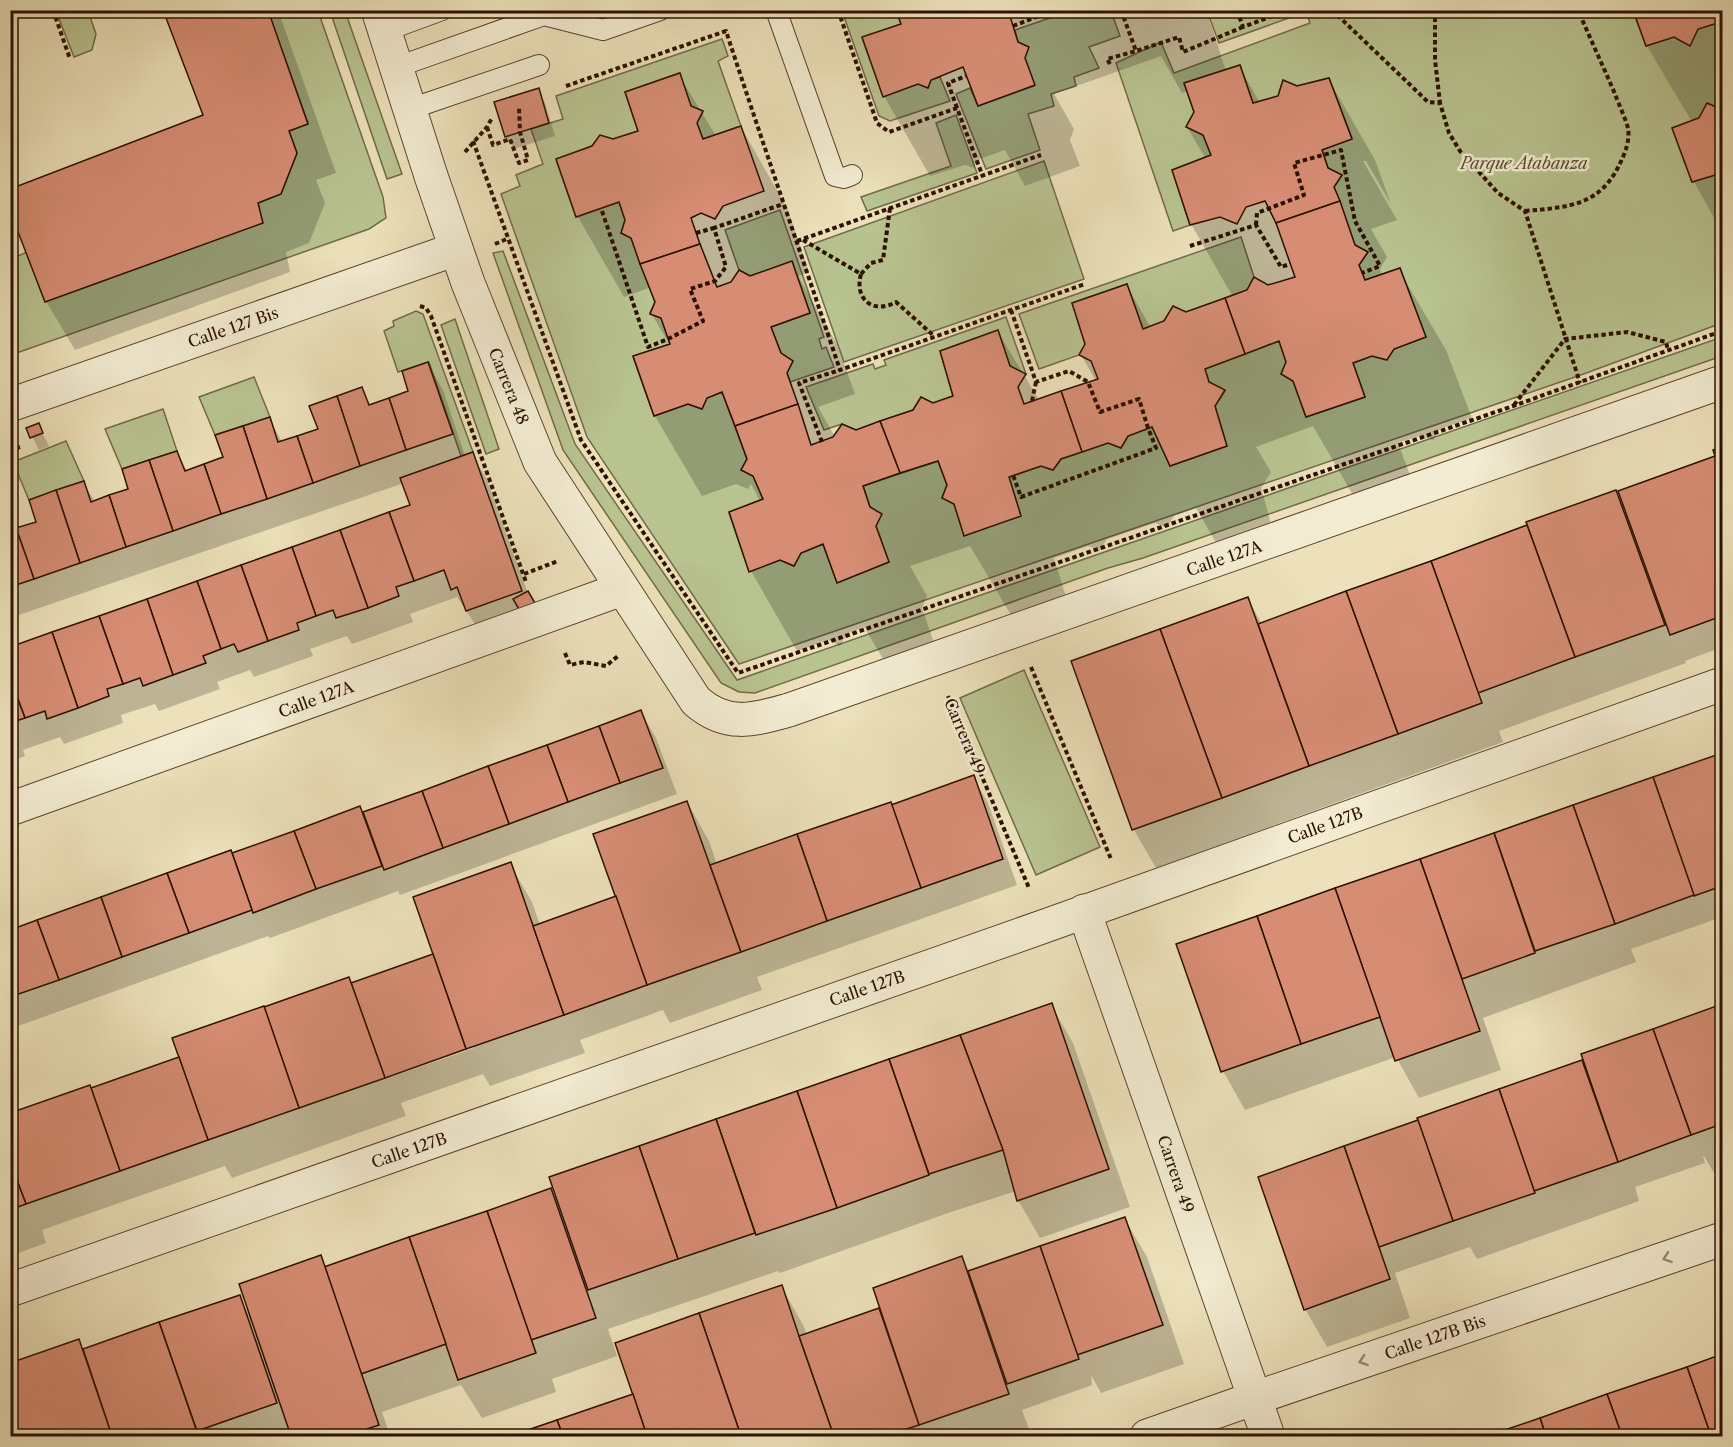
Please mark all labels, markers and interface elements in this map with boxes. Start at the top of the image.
park label: Parque Atabanza [1458,153,1588,173]
street label: Calle 127 Bis [185,302,281,352]
street label: Carrera 48 [485,345,533,427]
street label: Calle 127A [1184,535,1265,580]
street label: Calle 127A [276,676,357,722]
street label: Carrera 49 [940,695,990,777]
street label: Calle 127B [1285,802,1365,848]
street label: Calle 127B [827,966,907,1010]
street label: Calle 127B [369,1128,449,1172]
street label: Carrera 49 [1153,1133,1199,1215]
one-way arrow [1662,1250,1673,1263]
street label: Calle 127B Bis [1382,1310,1488,1364]
one-way arrow [1358,1354,1369,1366]

